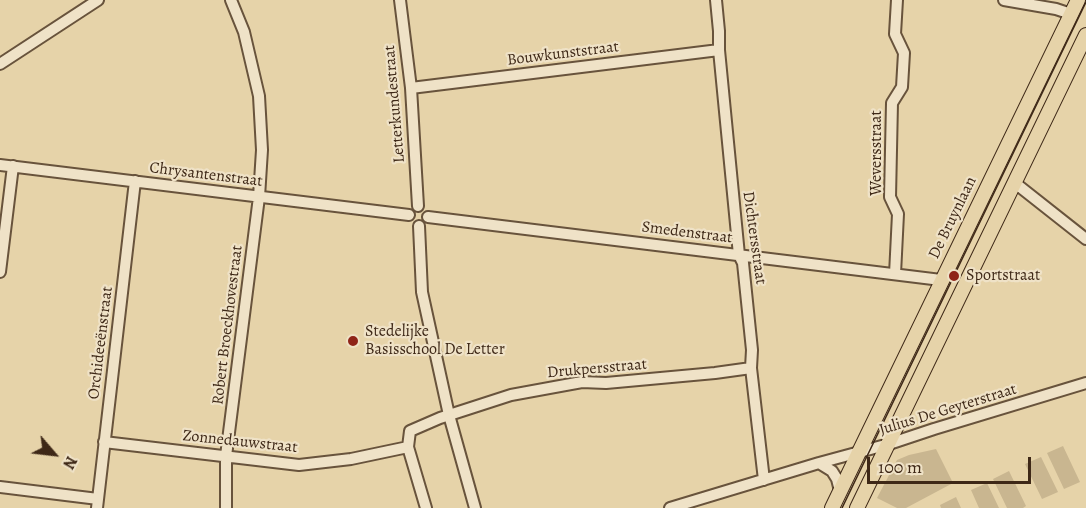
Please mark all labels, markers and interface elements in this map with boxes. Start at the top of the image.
street label: Bouwkunststraat [506,38,620,70]
street label: Letterkundestraat [380,44,410,164]
street label: Weversstraat [867,110,887,196]
street label: Chrysantenstraat [148,159,264,191]
street label: De Bruynlaan [925,174,981,262]
street label: Dichtersstraat [738,190,770,286]
street label: Smedenstraat [641,218,733,248]
street label: Robert Broeckhovestraat [209,244,247,406]
place label: Sportstraat [966,266,1040,286]
marker: Sportstraat [947,269,961,283]
street label: Orchideeënstraat [85,285,117,401]
place label: Stedelijke Basisschool De Letter [365,322,505,360]
marker: Stedelijke Basisschool De Letter [346,334,360,348]
street label: Drukpersstraat [546,355,648,383]
street label: Julius De Geyterstraat [877,380,1019,440]
north arrow [24,424,84,484]
street label: Zonnedauwstraat [182,426,298,458]
scale bar [870,445,1034,483]
text: N [57,452,82,473]
text: 100 m [878,455,922,479]

